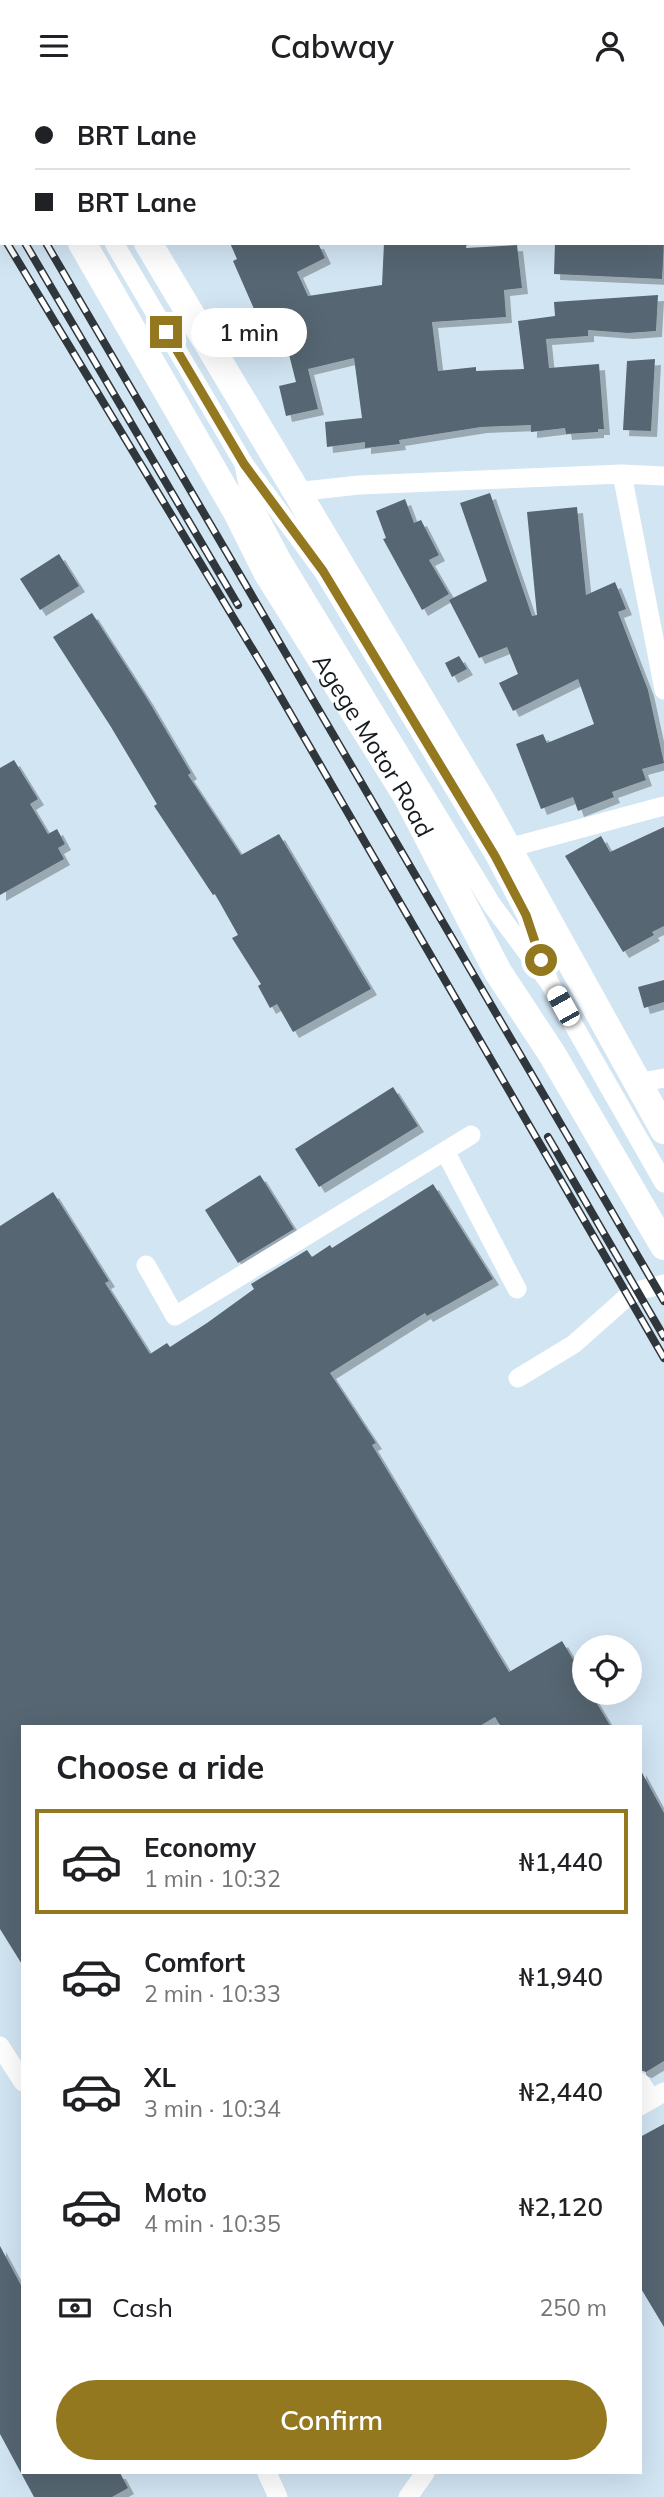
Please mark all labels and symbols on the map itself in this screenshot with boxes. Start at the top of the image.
callout: 1 min [190,307,306,357]
route end [150,316,182,348]
street label: Agege Motor Road [307,648,440,842]
route start [525,944,557,976]
car [544,983,583,1029]

